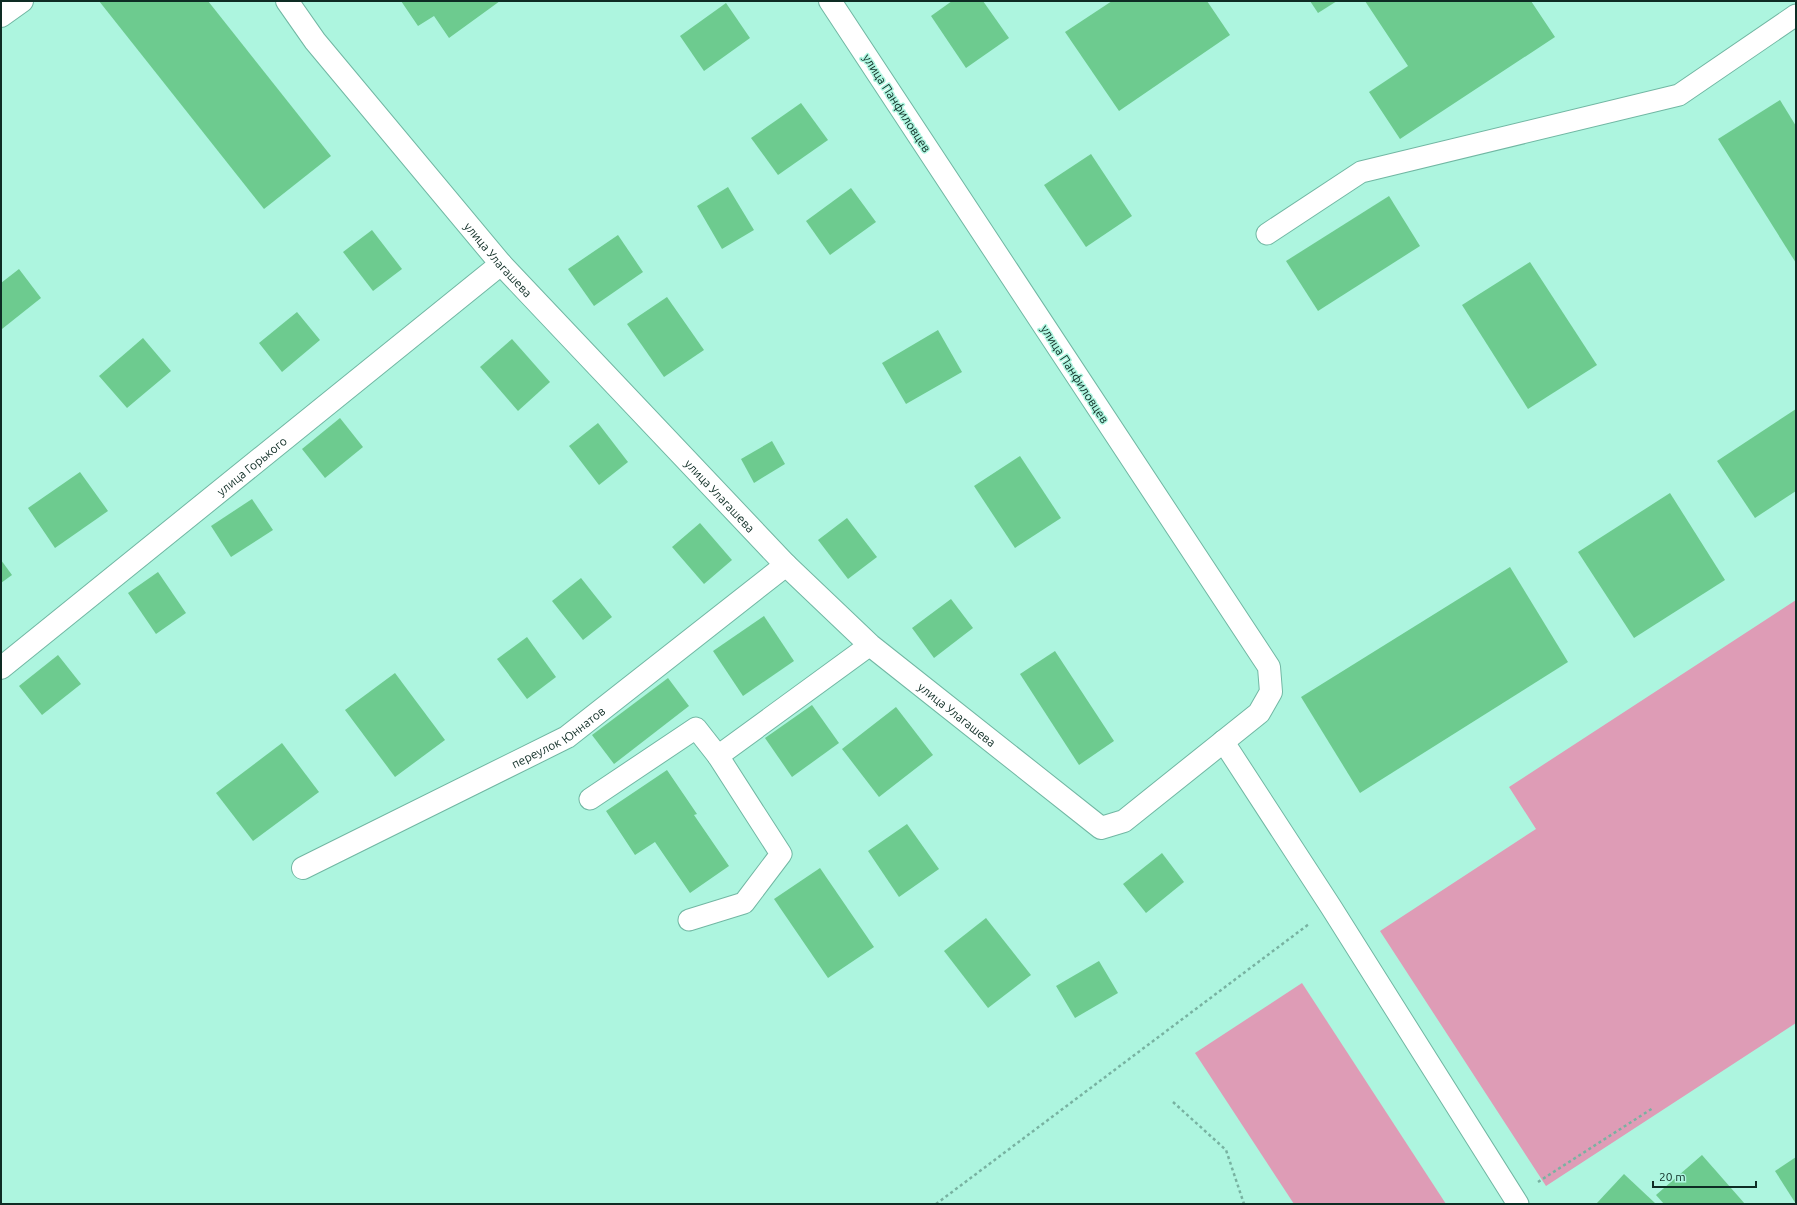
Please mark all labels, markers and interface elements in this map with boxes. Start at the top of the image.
street label: улица Панфиловцев [860,52,934,154]
street label: улица Улагашева [462,219,535,299]
street label: улица Панфиловцев [1038,323,1112,425]
street label: улица Горького [214,434,289,498]
street label: улица Улагашева [683,456,758,535]
street label: улица Улагашева [916,679,999,749]
street label: переулок Юннатов [509,704,607,770]
scale bar [1653,1163,1756,1189]
text: 20 m [1659,1170,1686,1183]

